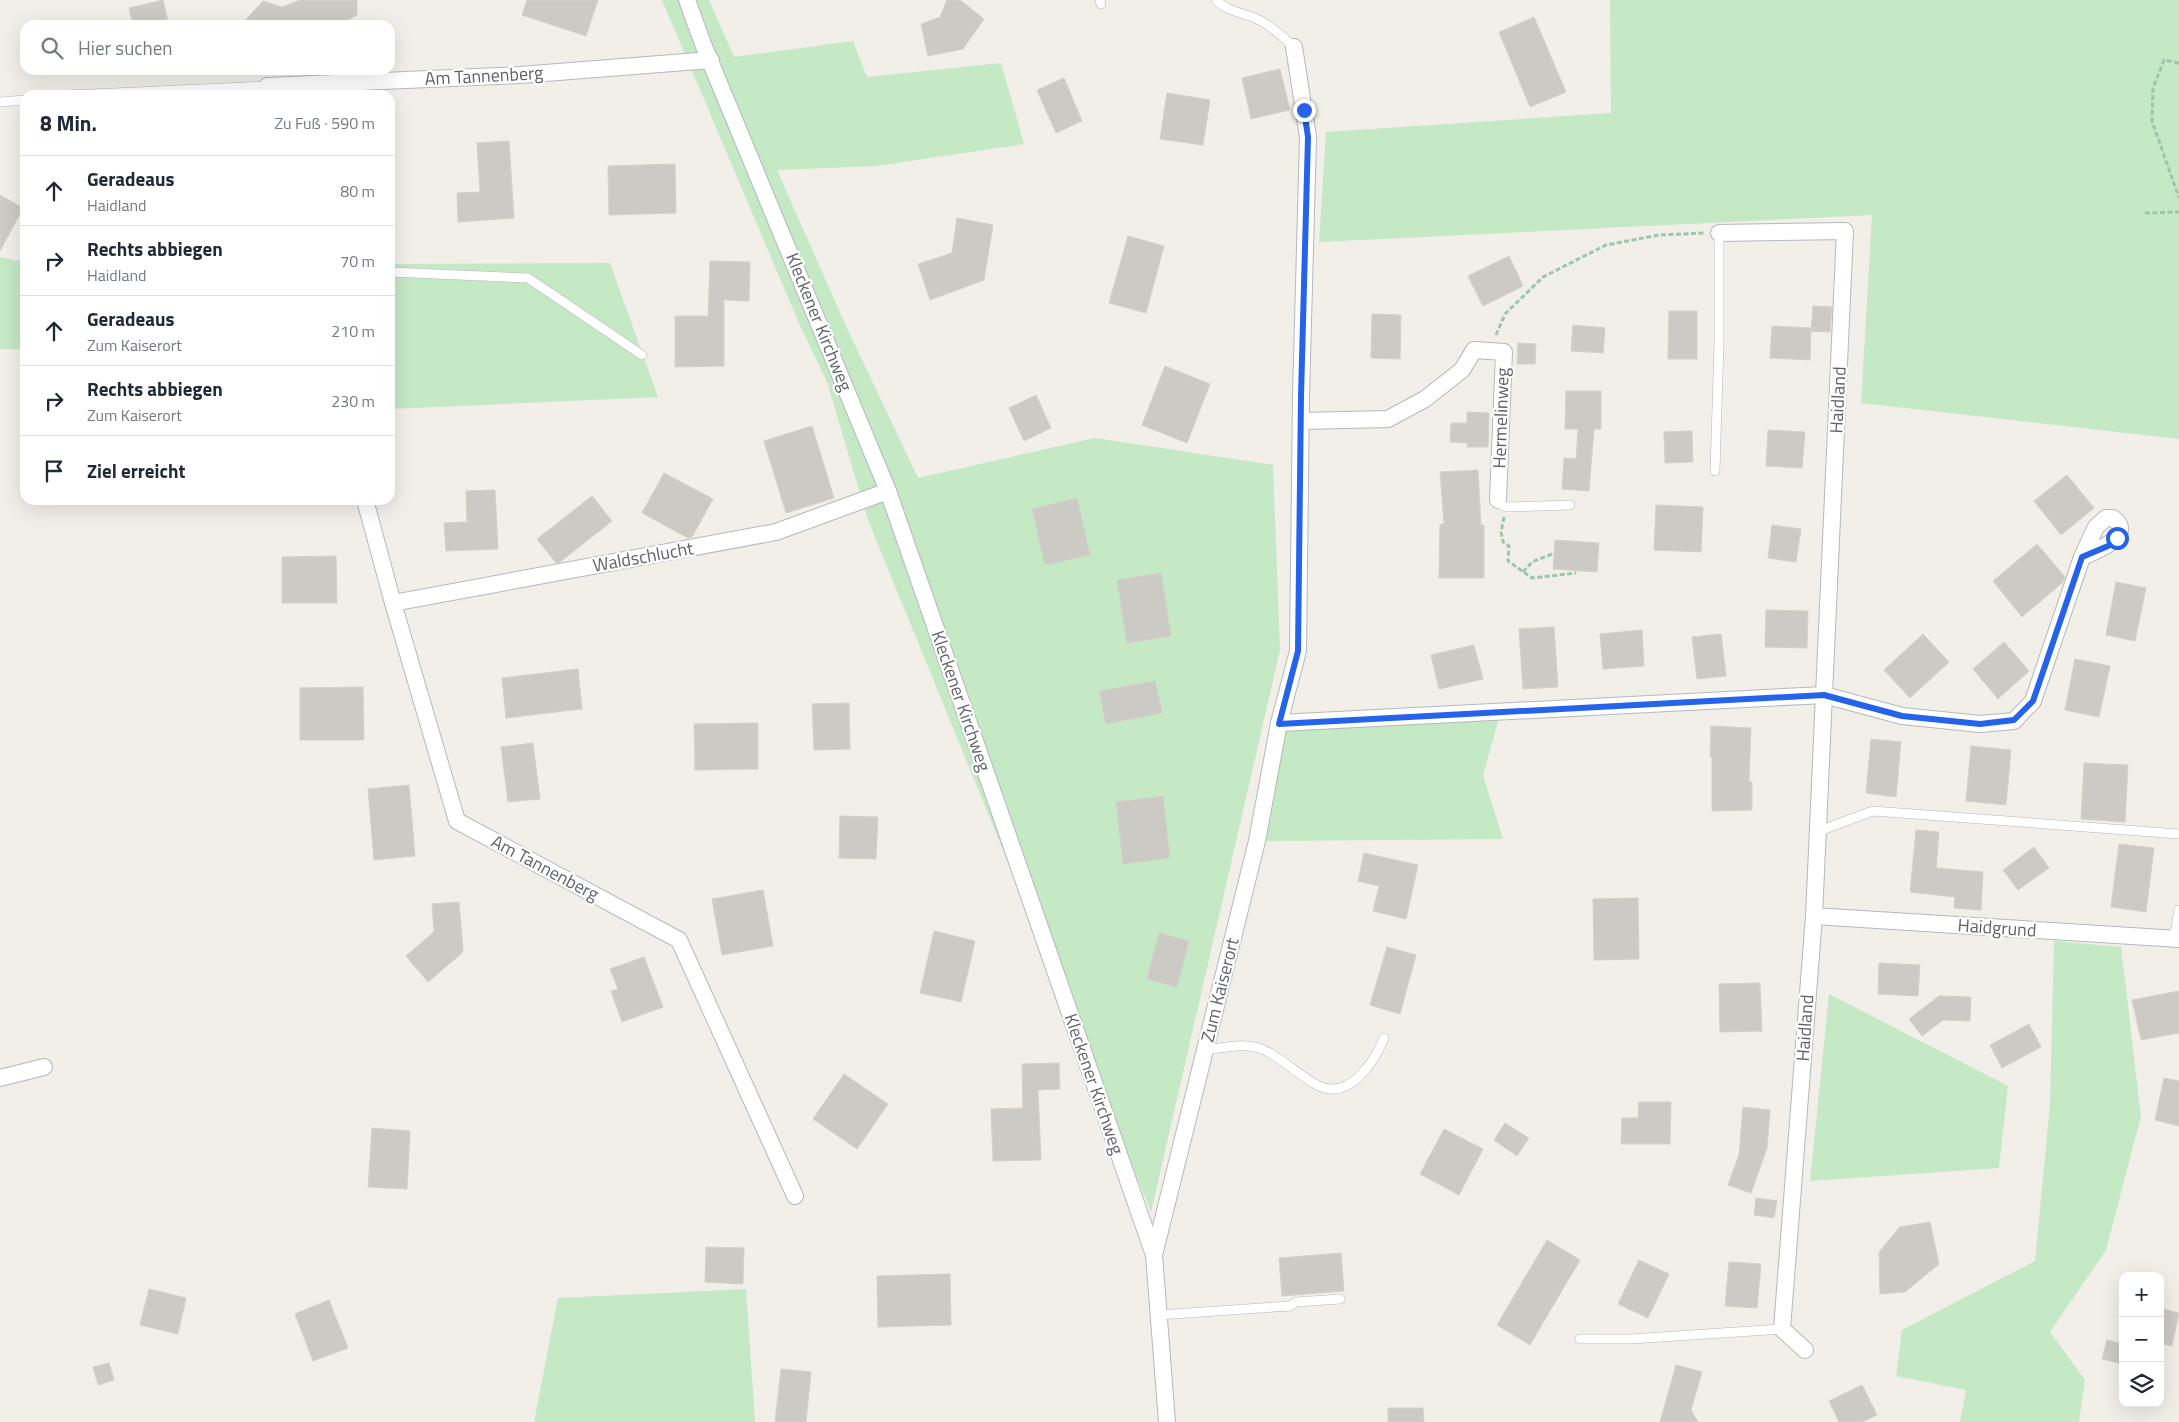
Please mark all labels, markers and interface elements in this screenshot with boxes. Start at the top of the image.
search box [20,20,395,75]
text: Hier suchen [78,33,173,62]
icon: search [38,34,66,62]
street label: Am Tannenberg [424,59,544,92]
route end [1293,99,1316,122]
text: 8 Min. [40,107,97,139]
text: Zu Fuß · 590 m [274,111,375,135]
text: Geradeaus [87,164,174,193]
icon: ahead [40,177,68,205]
text: 80 m [340,179,375,203]
text: Haidland [87,193,147,217]
text: Rechts abbiegen [87,234,223,263]
icon: right [40,247,68,275]
street label: Kleckener Kirchweg [779,248,860,395]
text: 70 m [340,249,375,273]
text: Haidland [87,263,147,287]
text: Geradeaus [87,304,174,333]
icon: ahead [40,317,68,345]
text: 210 m [331,319,375,343]
text: Zum Kaiserort [87,333,182,357]
street label: Haidland [1822,366,1853,434]
street label: Hermelinweg [1485,367,1516,469]
text: Rechts abbiegen [87,374,223,403]
icon: right [40,387,68,415]
text: 230 m [331,389,375,413]
text: Zum Kaiserort [87,403,182,427]
text: Ziel erreicht [87,456,185,485]
icon: arrive [40,457,68,485]
route start [2106,527,2129,550]
street label: Waldschlucht [590,534,696,579]
street label: Kleckener Kirchweg [925,627,998,775]
street label: Am Tannenberg [487,828,604,907]
street label: Haidgrund [1957,911,2037,944]
street label: Zum Kaiserort [1193,934,1246,1045]
street label: Haidland [1789,994,1820,1062]
street label: Kleckener Kirchweg [1058,1010,1131,1158]
map controls [2119,1272,2164,1407]
button: + [2119,1272,2164,1317]
button: − [2119,1317,2164,1362]
button: layers [2119,1362,2164,1407]

